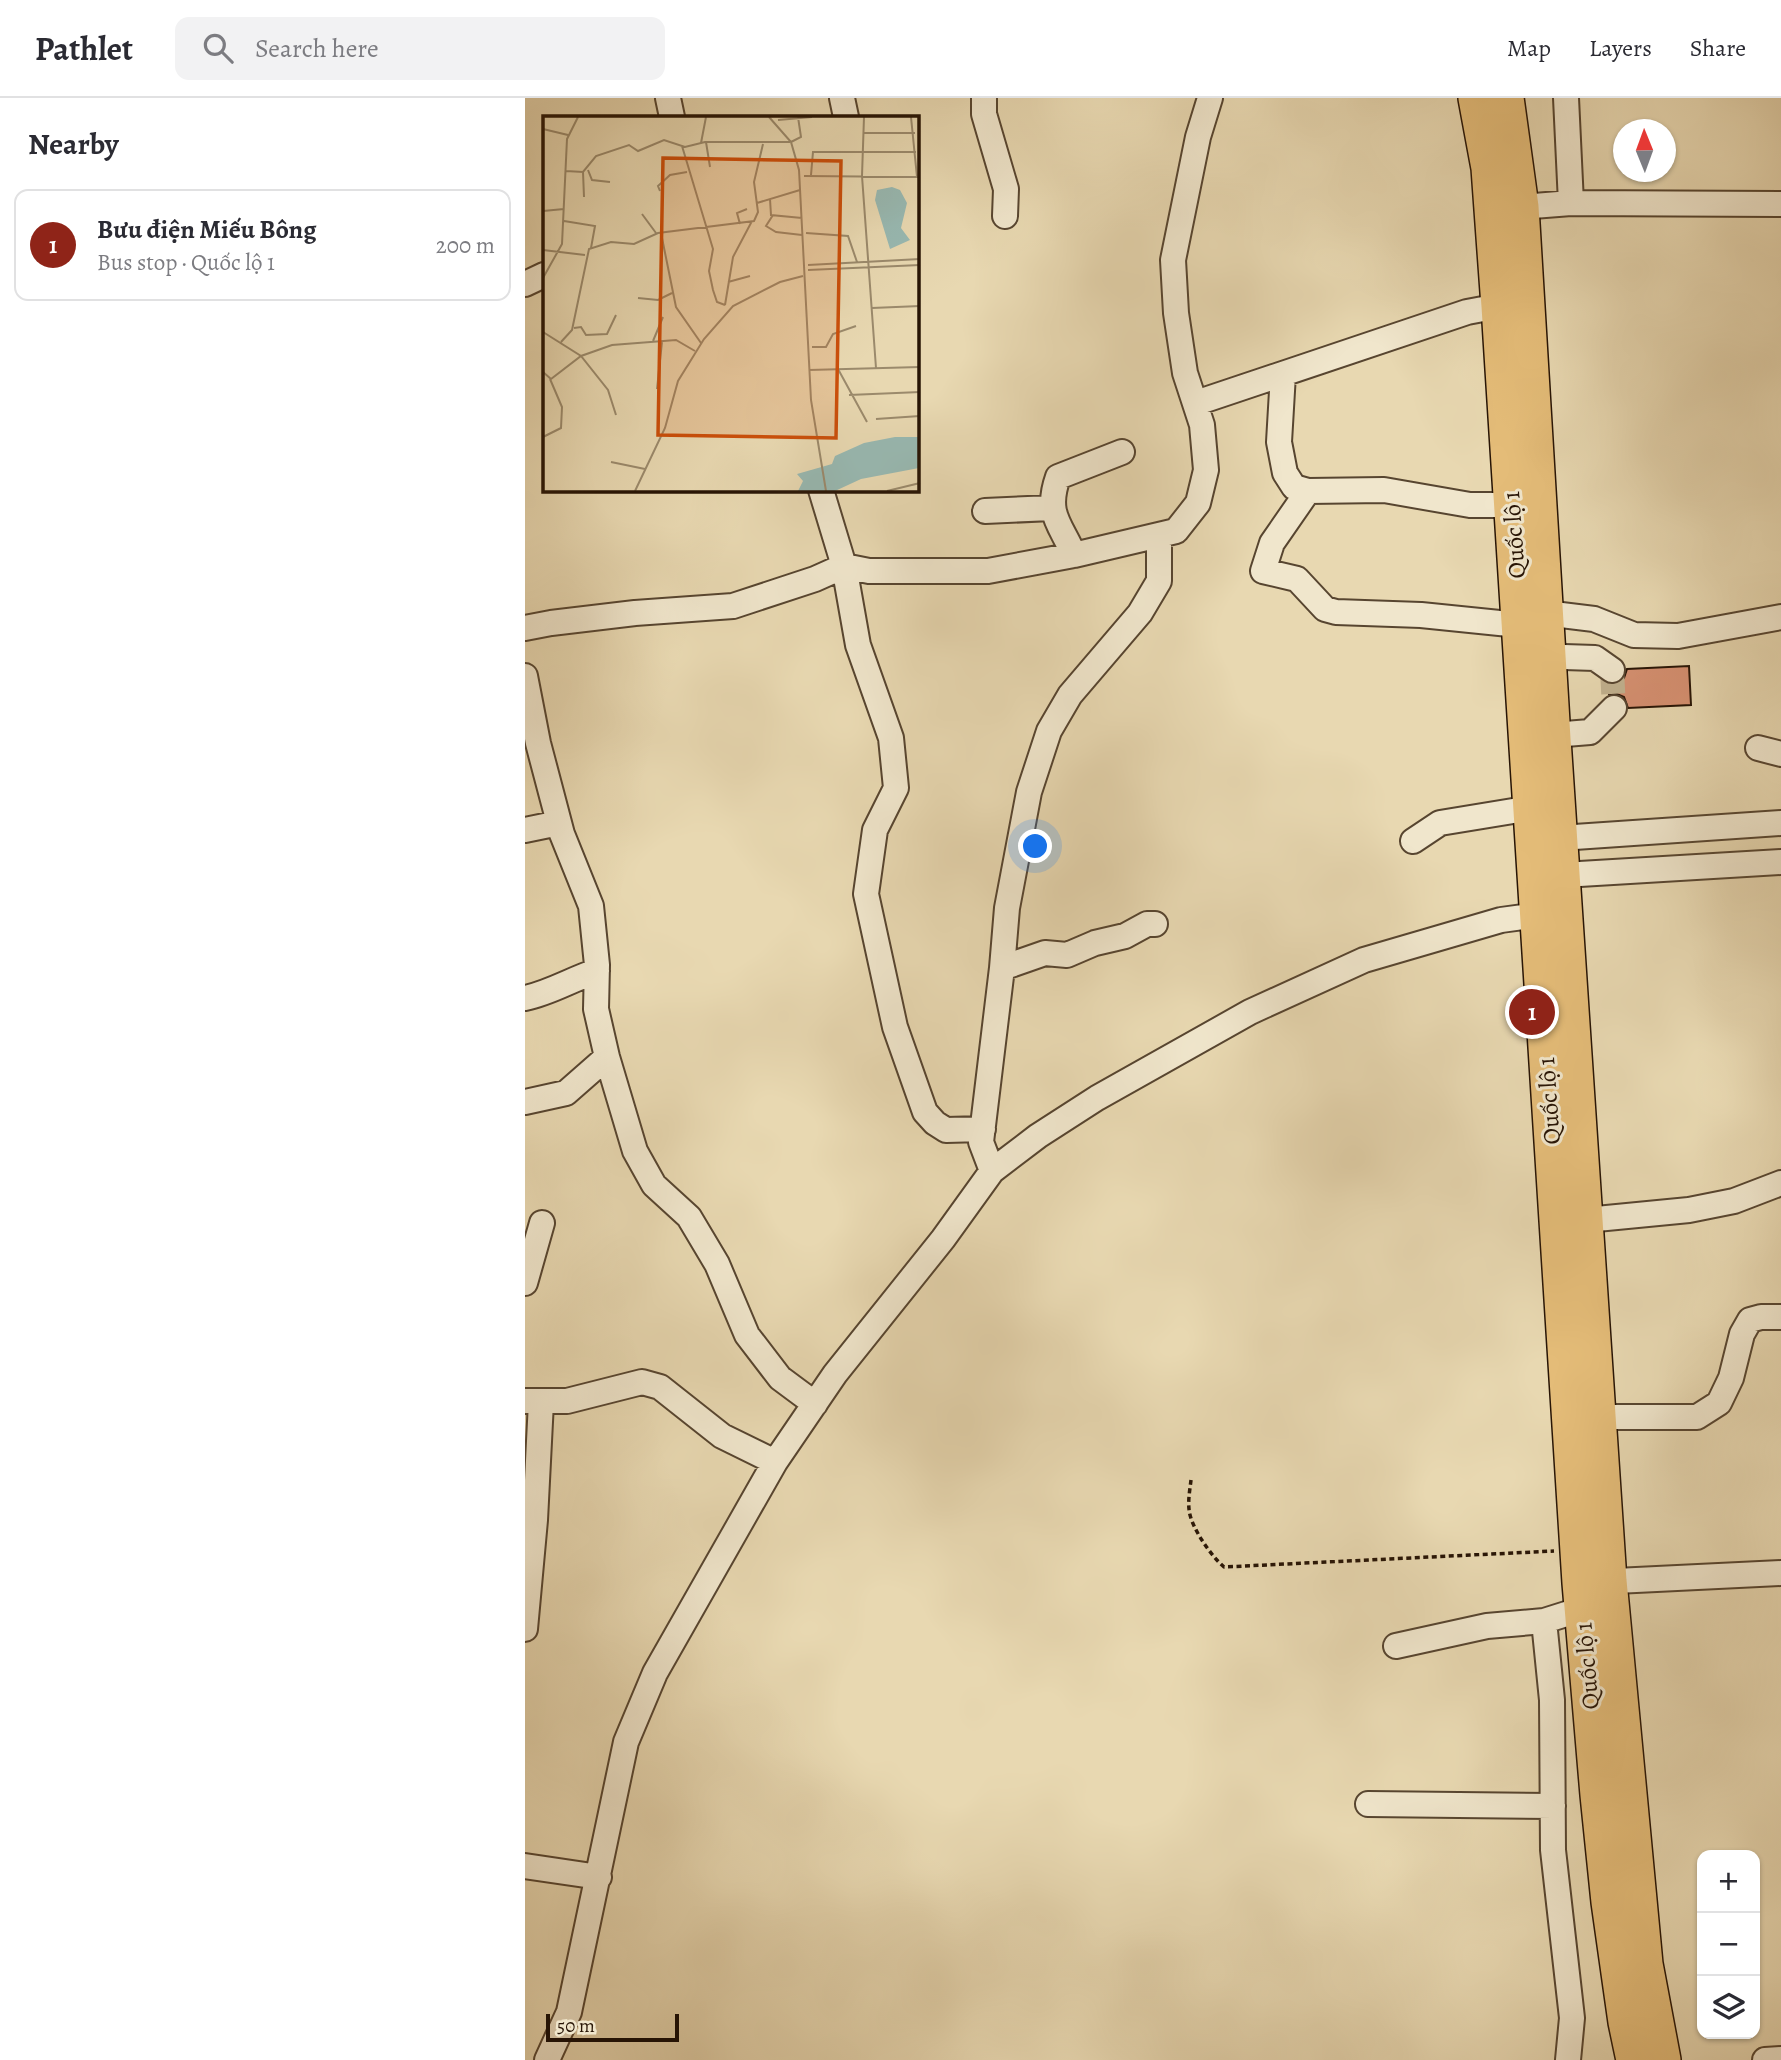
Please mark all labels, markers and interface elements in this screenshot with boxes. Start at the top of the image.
search box [175,17,665,80]
text: Pathlet [35,26,133,71]
icon: search [199,29,237,67]
text: Search here [255,31,379,66]
text: Map [1507,32,1551,64]
text: Layers [1589,32,1652,64]
text: Share [1690,32,1746,64]
inset map [543,116,919,492]
north arrow [1613,119,1676,182]
text: Nearby [28,124,119,164]
text: Bưu điện Miếu Bông [97,212,316,247]
text: 1 [49,230,57,261]
text: 200 m [436,230,495,261]
text: Bus stop · Quốc lộ 1 [97,247,275,278]
street label: Quốc lộ 1 [1495,490,1533,580]
your location [1018,829,1052,863]
pin: 1 [1509,986,1555,1038]
street label: Quốc lộ 1 [1530,1056,1568,1146]
street label: Quốc lộ 1 [1567,1621,1607,1711]
map controls [1697,1850,1760,2039]
button: + [1697,1850,1760,1913]
button: − [1697,1913,1760,1976]
button: layers [1697,1976,1760,2039]
scale bar [546,2011,679,2043]
text: 50 m [557,2013,595,2039]

